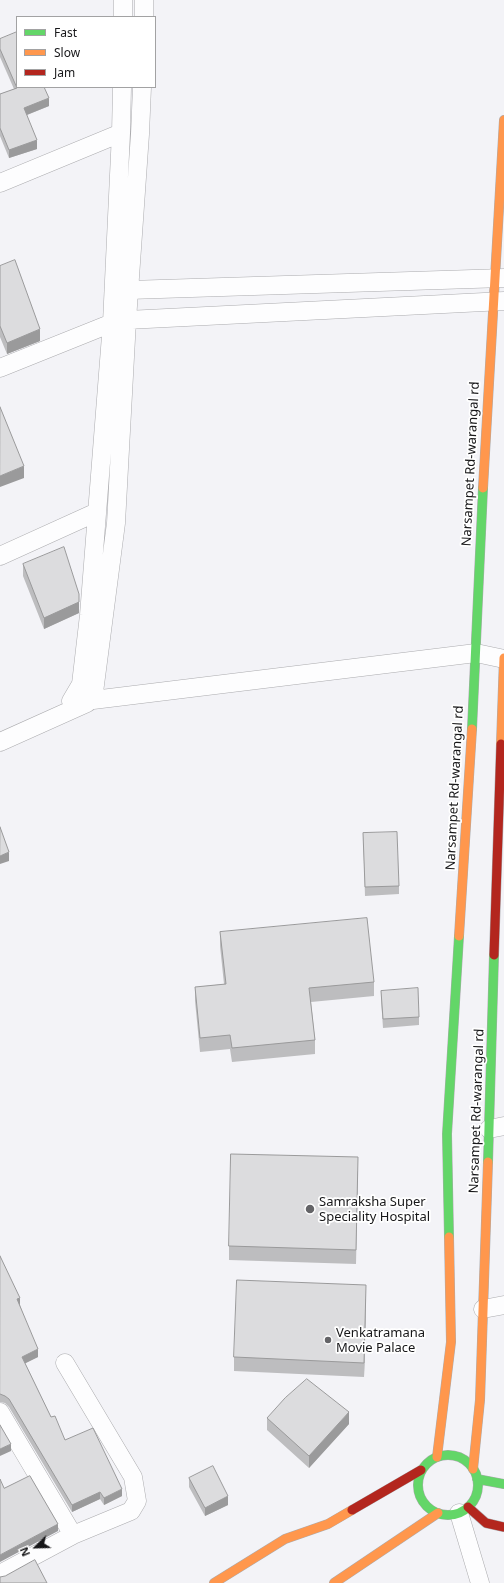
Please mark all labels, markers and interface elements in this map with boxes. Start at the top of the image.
legend [16,16,156,88]
text: Fast [54,24,77,41]
text: Slow [54,44,80,61]
text: Jam [54,64,75,81]
street label: Narsampet Rd-warangal rd [459,381,483,547]
street label: Narsampet Rd-warangal rd [443,705,467,871]
street label: Narsampet Rd-warangal rd [466,1028,488,1194]
place label: Samraksha Super Speciality Hospital [319,1194,430,1225]
marker: Samraksha Super Speciality Hospital [304,1203,316,1215]
place label: Venkatramana Movie Palace [336,1325,425,1356]
marker: Venkatramana Movie Palace [323,1335,333,1345]
north arrow [16,1527,56,1567]
text: N [16,1545,33,1559]

